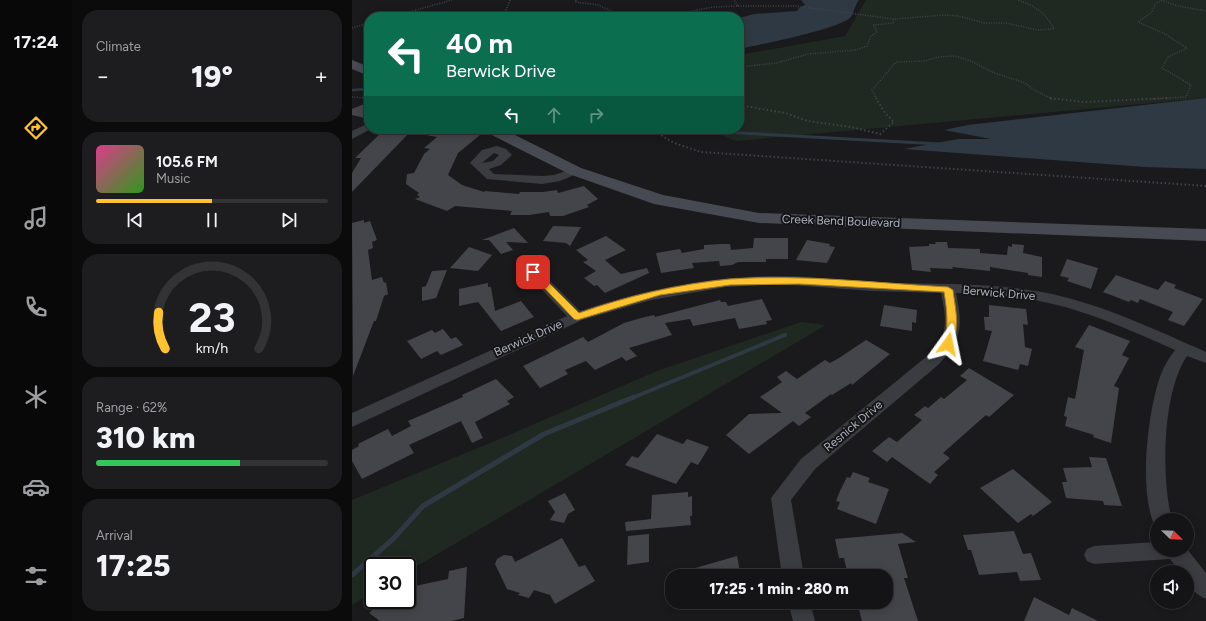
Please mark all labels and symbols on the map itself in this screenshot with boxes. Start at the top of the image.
street label: Creek Bend Boulevard [782,212,900,230]
pin [516,255,550,289]
street label: Berwick Drive [962,283,1036,303]
street label: Berwick Drive [492,317,565,359]
position arrow [927,323,969,365]
street label: Resnick Drive [821,397,885,455]
north arrow [1150,513,1194,557]
speed limit sign: 30 [364,557,416,609]

